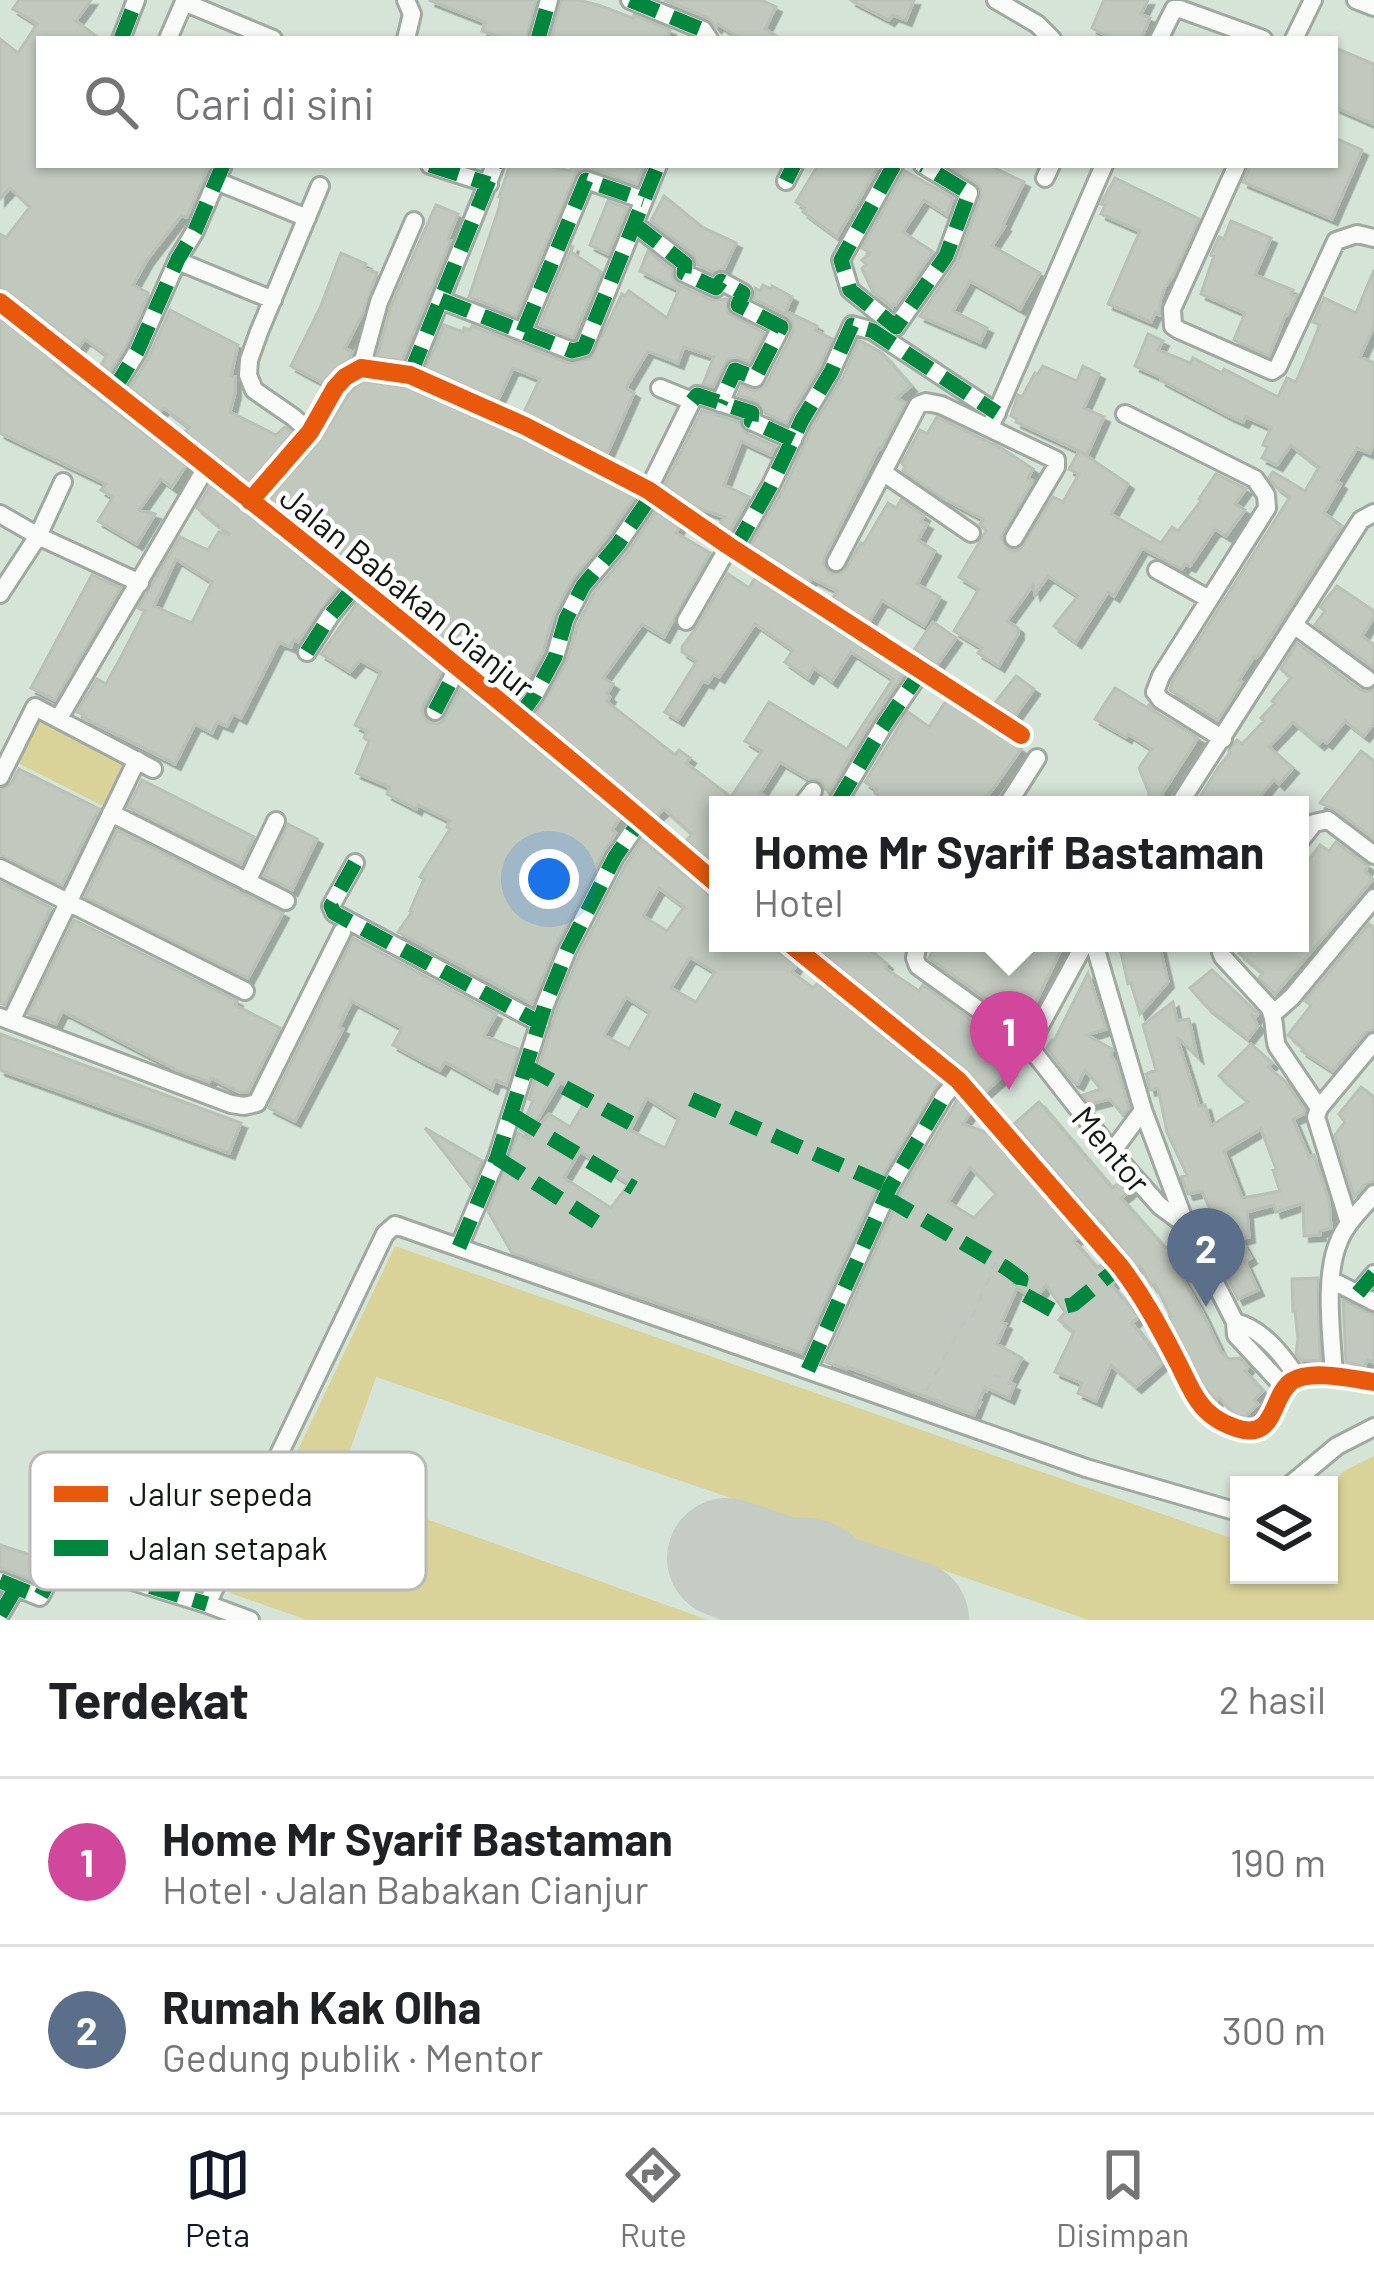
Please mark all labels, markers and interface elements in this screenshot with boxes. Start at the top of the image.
search box [36,36,1338,168]
icon: search [78,69,144,135]
text: Cari di sini [174,75,375,129]
street label: Jalan Babakan Cianjur [273,476,543,706]
popup [709,796,1309,952]
text: Home Mr Syarif Bastaman [754,824,1264,878]
your location [519,849,579,909]
text: Hotel [754,878,844,925]
pin: 1 [970,991,1048,1090]
street label: Mentor [1064,1098,1160,1200]
pin: 2 [1167,1208,1245,1307]
legend [30,1452,426,1590]
text: Jalur sepeda [129,1473,313,1513]
map controls [1230,1476,1338,1584]
button: layers [1230,1476,1338,1584]
text: Jalan setapak [129,1527,327,1567]
text: Terdekat [48,1668,249,1729]
text: 2 hasil [1219,1675,1326,1722]
text: Home Mr Syarif Bastaman [162,1811,673,1865]
text: 1 [80,1838,94,1885]
text: 190 m [1230,1838,1326,1885]
text: Hotel · Jalan Babakan Cianjur [162,1865,648,1912]
text: Rumah Kak Olha [162,1979,481,2033]
text: 2 [76,2006,98,2053]
text: 300 m [1222,2006,1326,2053]
text: Gedung publik · Mentor [162,2033,543,2080]
tab: Peta [185,2142,251,2254]
tab: Rute [620,2142,687,2254]
tab: Disimpan [1056,2142,1189,2254]

